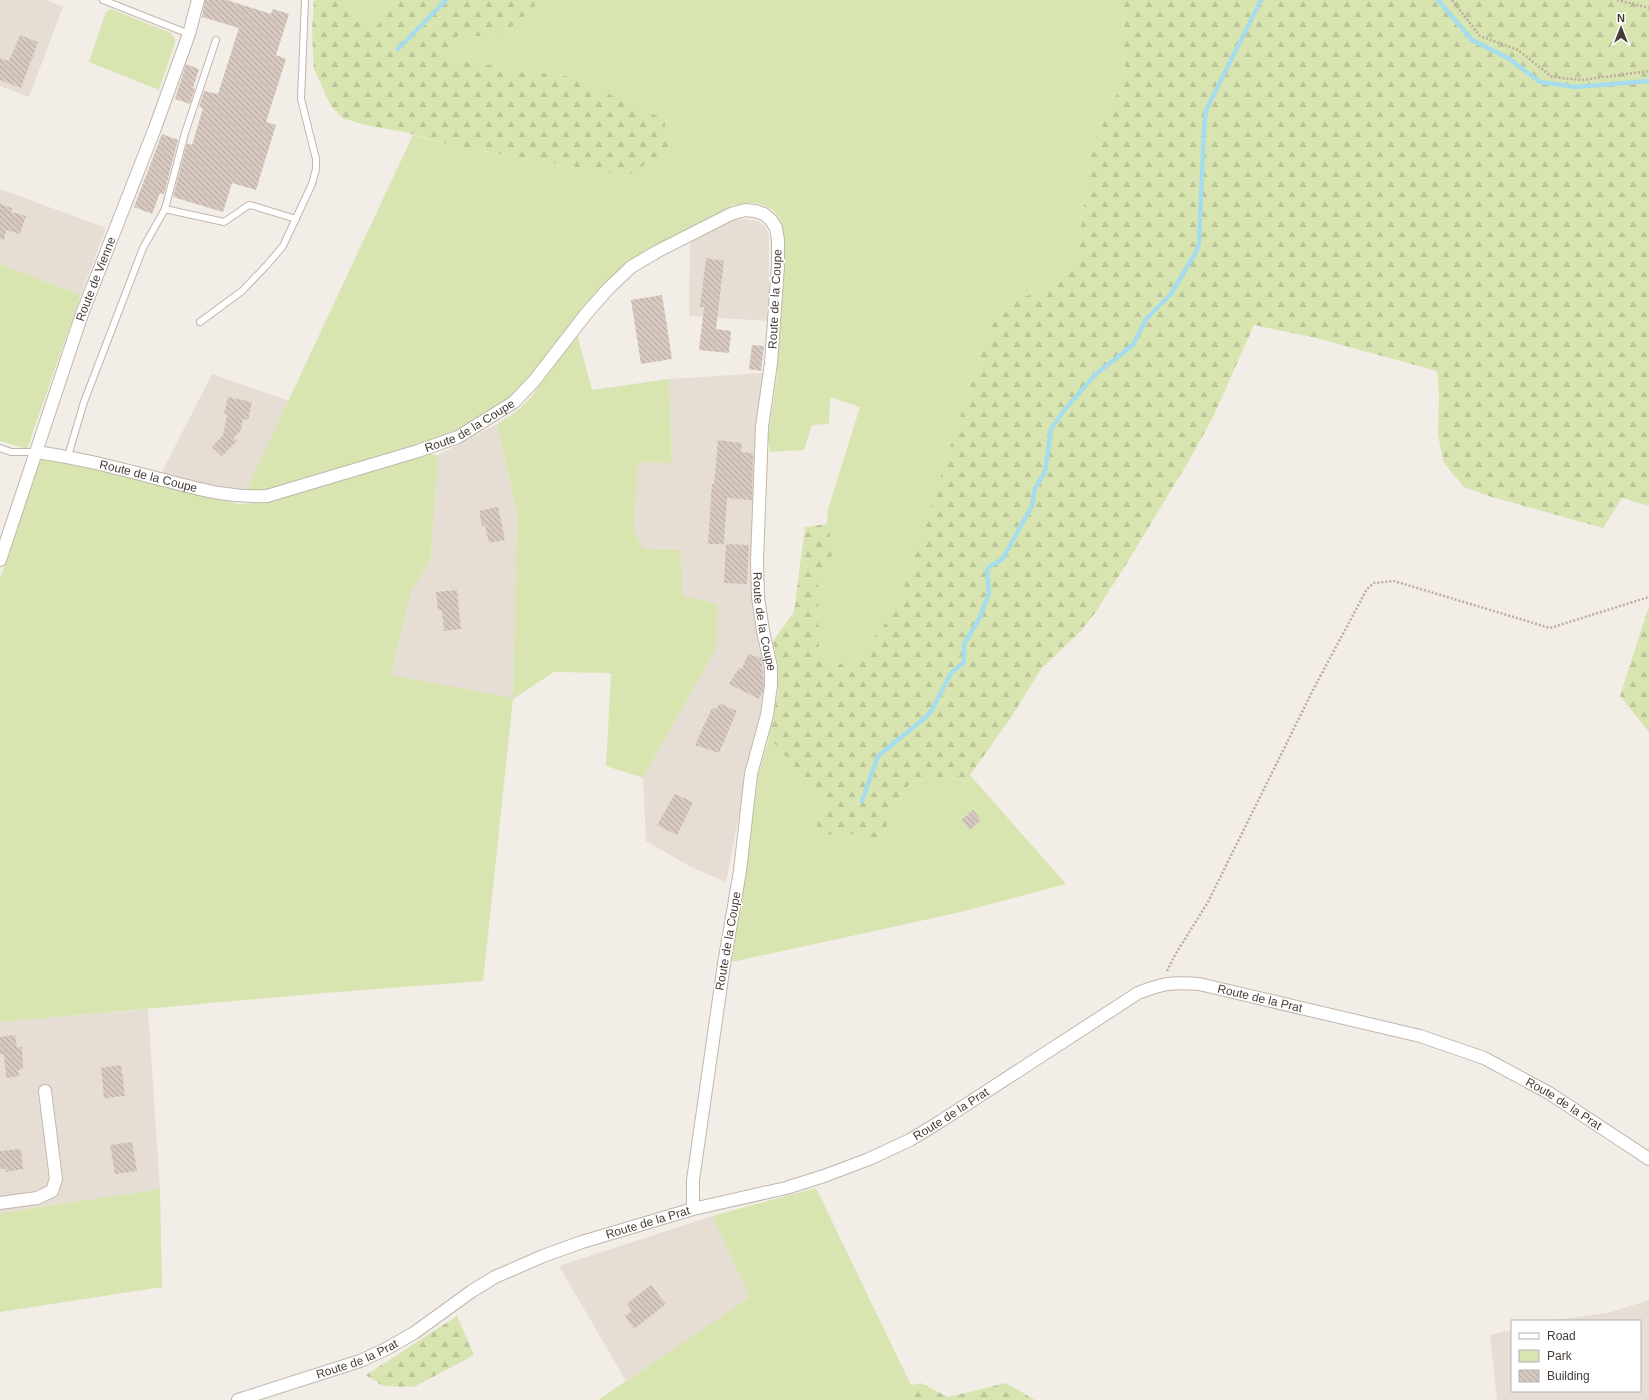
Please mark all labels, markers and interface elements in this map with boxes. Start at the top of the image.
north arrow [1601,8,1641,48]
text: N [1617,12,1625,24]
street label: Route de Vienne [73,234,119,323]
street label: Route de la Coupe [765,248,785,349]
street label: Route de la Coupe [423,396,517,455]
street label: Route de la Coupe [98,457,199,495]
street label: Route de la Coupe [750,572,778,671]
street label: Route de la Coupe [712,890,744,991]
street label: Route de la Prat [1216,982,1305,1015]
street label: Route de la Prat [1523,1075,1605,1133]
street label: Route de la Prat [911,1085,992,1143]
street label: Route de la Prat [604,1203,692,1242]
legend [1511,1320,1641,1392]
text: Road [1547,1329,1576,1343]
street label: Route de la Prat [315,1336,401,1382]
text: Park [1547,1349,1573,1363]
text: Building [1547,1369,1590,1383]

